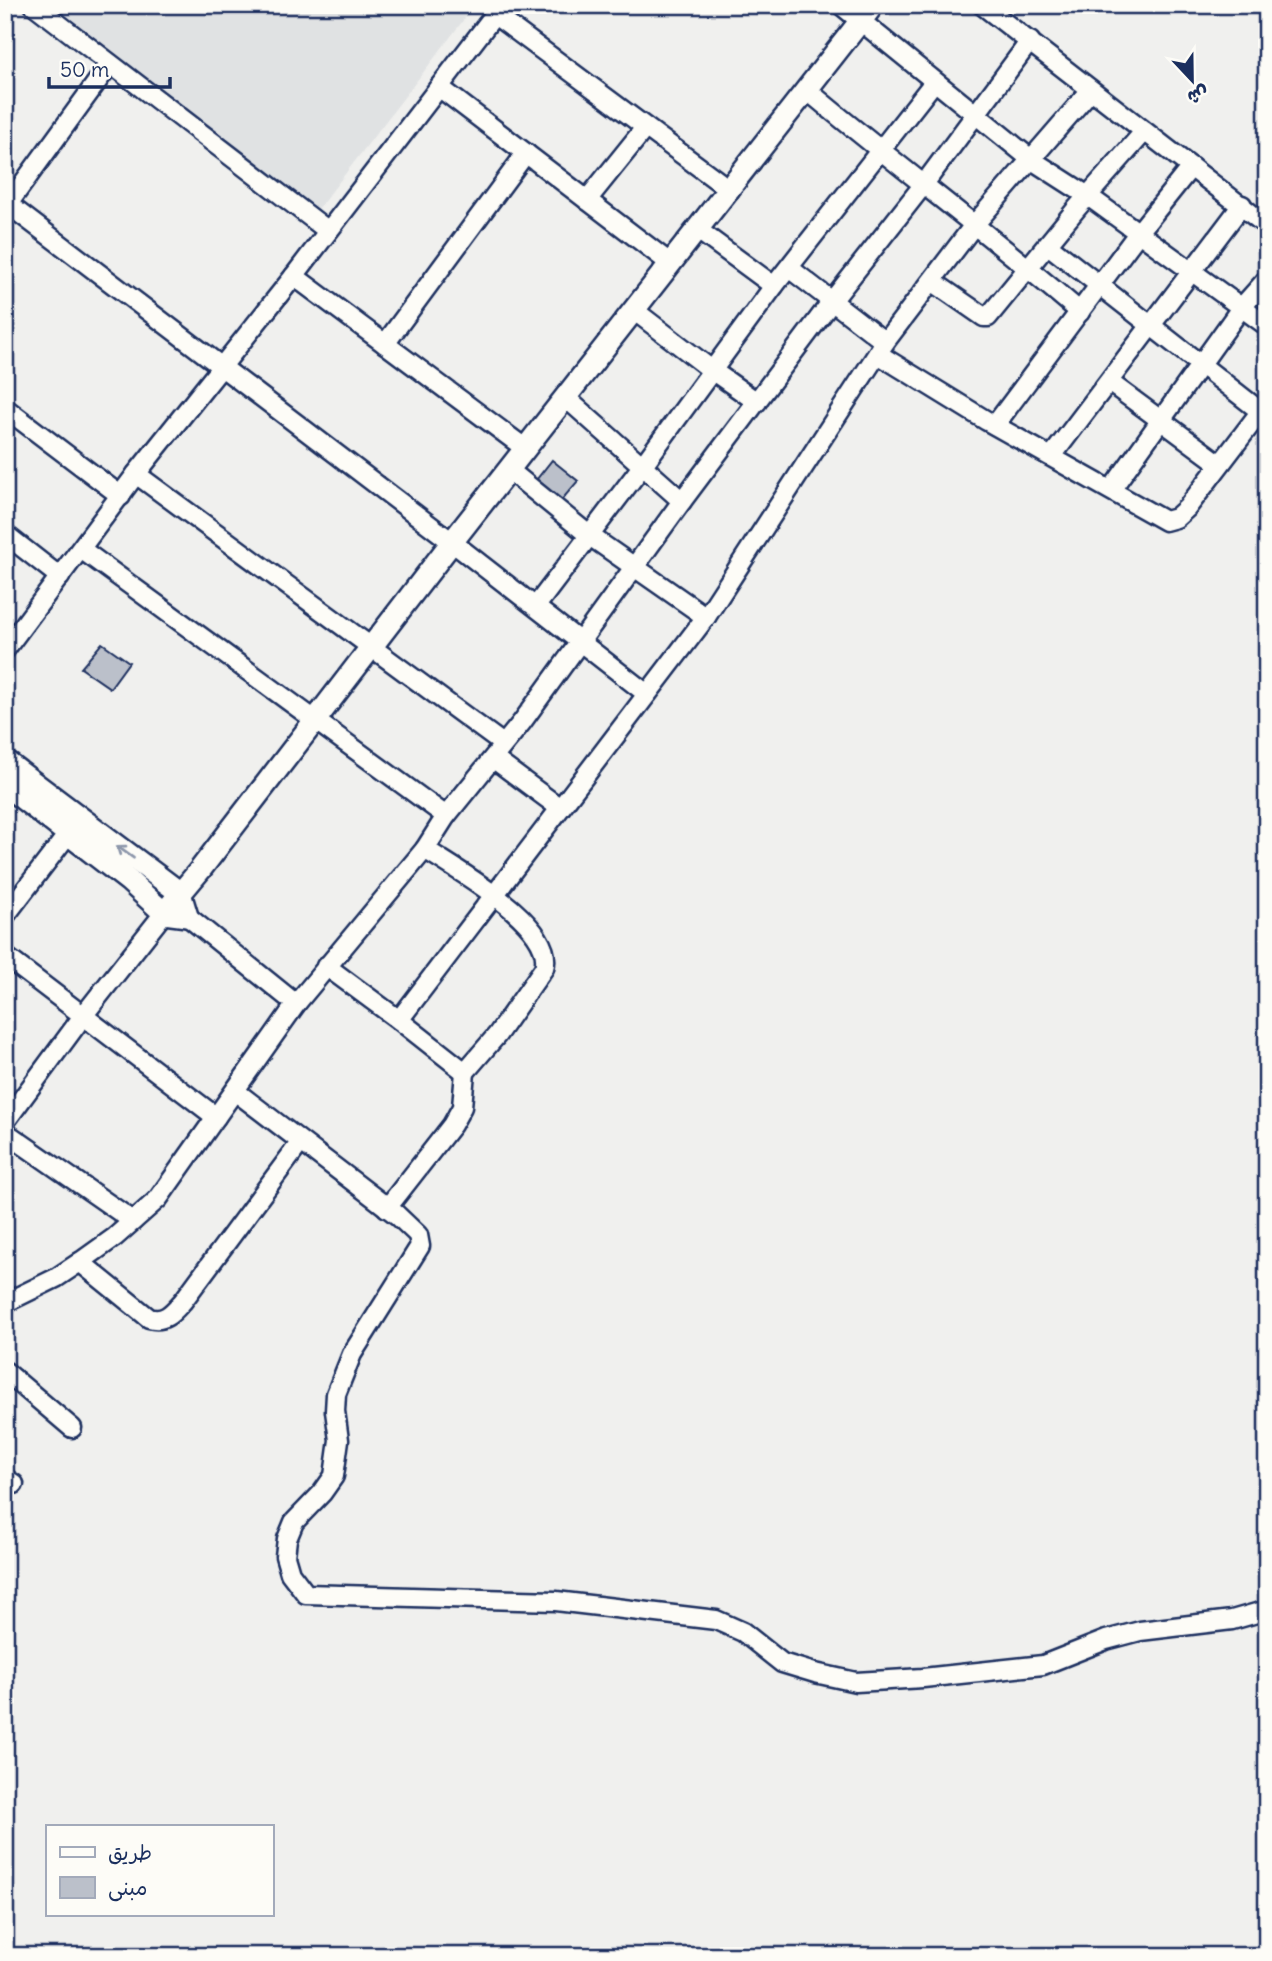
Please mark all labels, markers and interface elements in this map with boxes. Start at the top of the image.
scale bar [49,46,170,90]
north arrow [1156,46,1226,116]
text: 50 m [60,56,109,83]
text: ش [1184,81,1213,111]
one-way arrow [116,845,135,860]
legend [46,1825,273,1916]
text: طريق [108,1839,152,1866]
text: مبنى [108,1874,147,1902]

